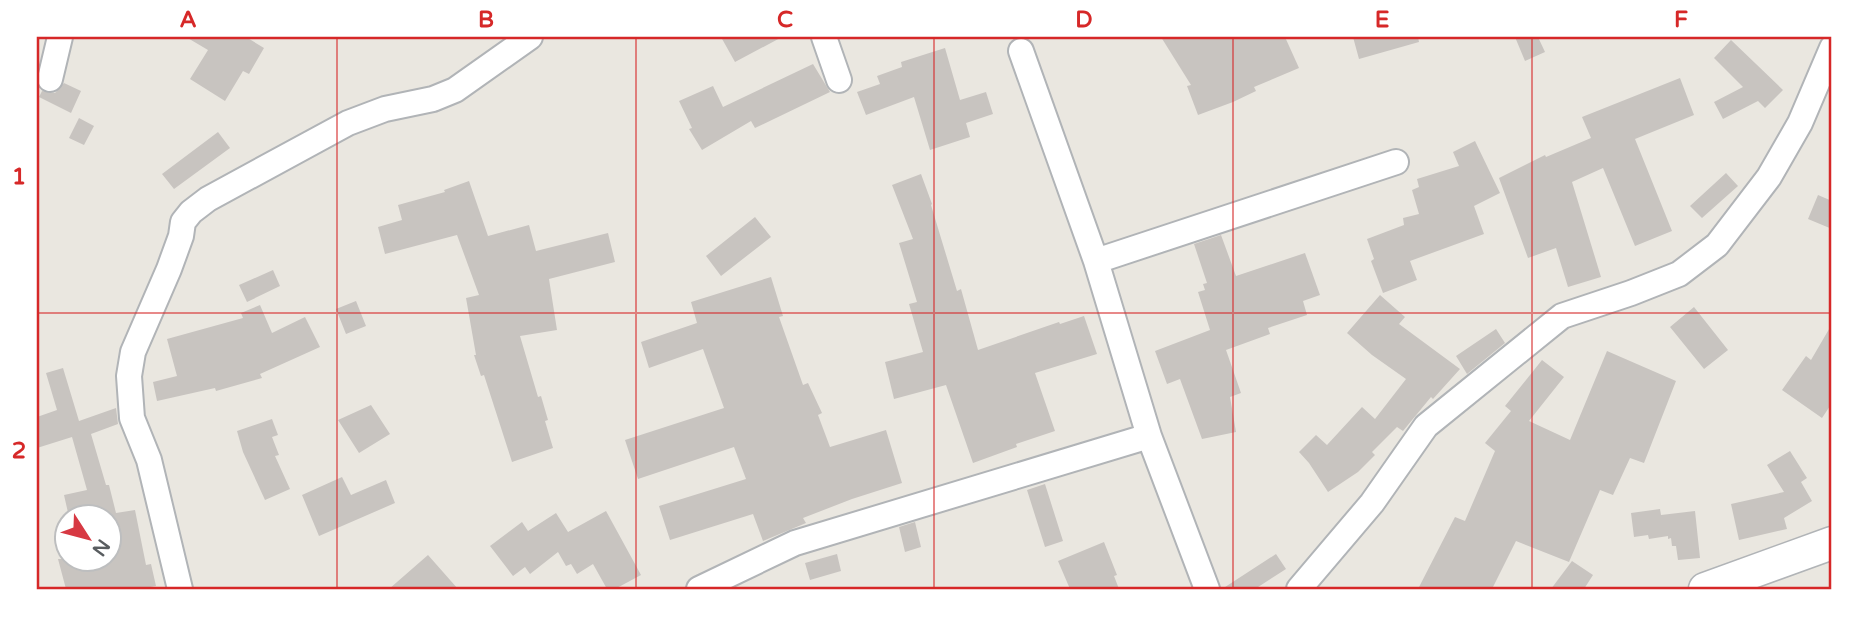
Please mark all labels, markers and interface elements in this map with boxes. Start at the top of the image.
text: A [179,6,197,34]
text: B [478,6,494,34]
text: C [777,6,793,34]
text: D [1075,6,1093,34]
text: E [1375,6,1389,34]
text: F [1674,6,1688,34]
text: 1 [12,163,26,191]
text: 2 [12,437,26,465]
north arrow [52,504,122,574]
text: N [88,535,114,560]

